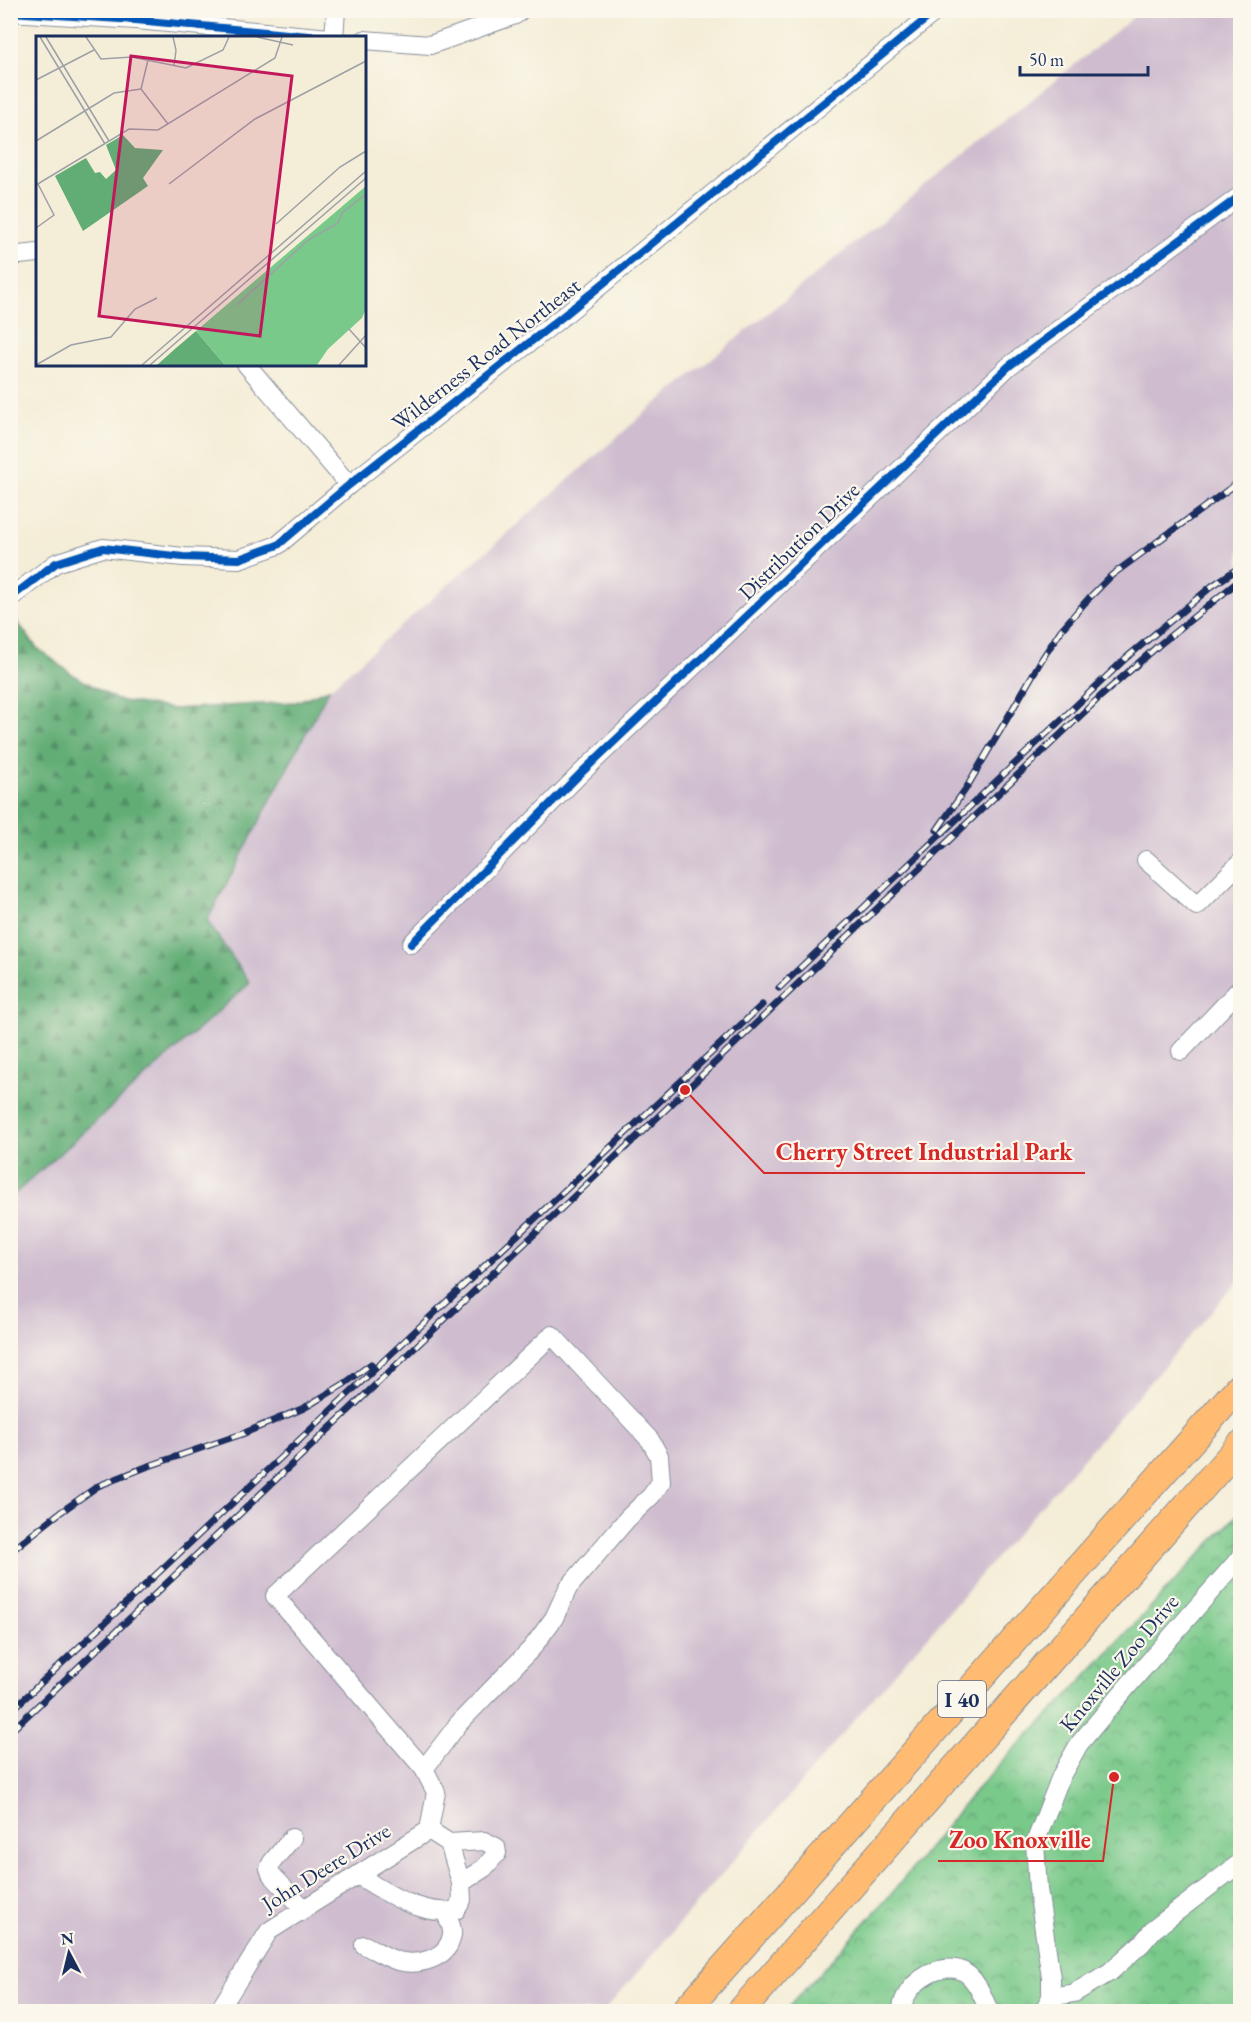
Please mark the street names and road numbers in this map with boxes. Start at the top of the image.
street label: Wilderness Road Northeast [386,271,586,437]
street label: Distribution Drive [732,475,866,606]
street label: Knoxville Zoo Drive [1053,1588,1185,1738]
road number: I 40 [938,1681,986,1717]
street label: John Deere Drive [255,1816,396,1919]

